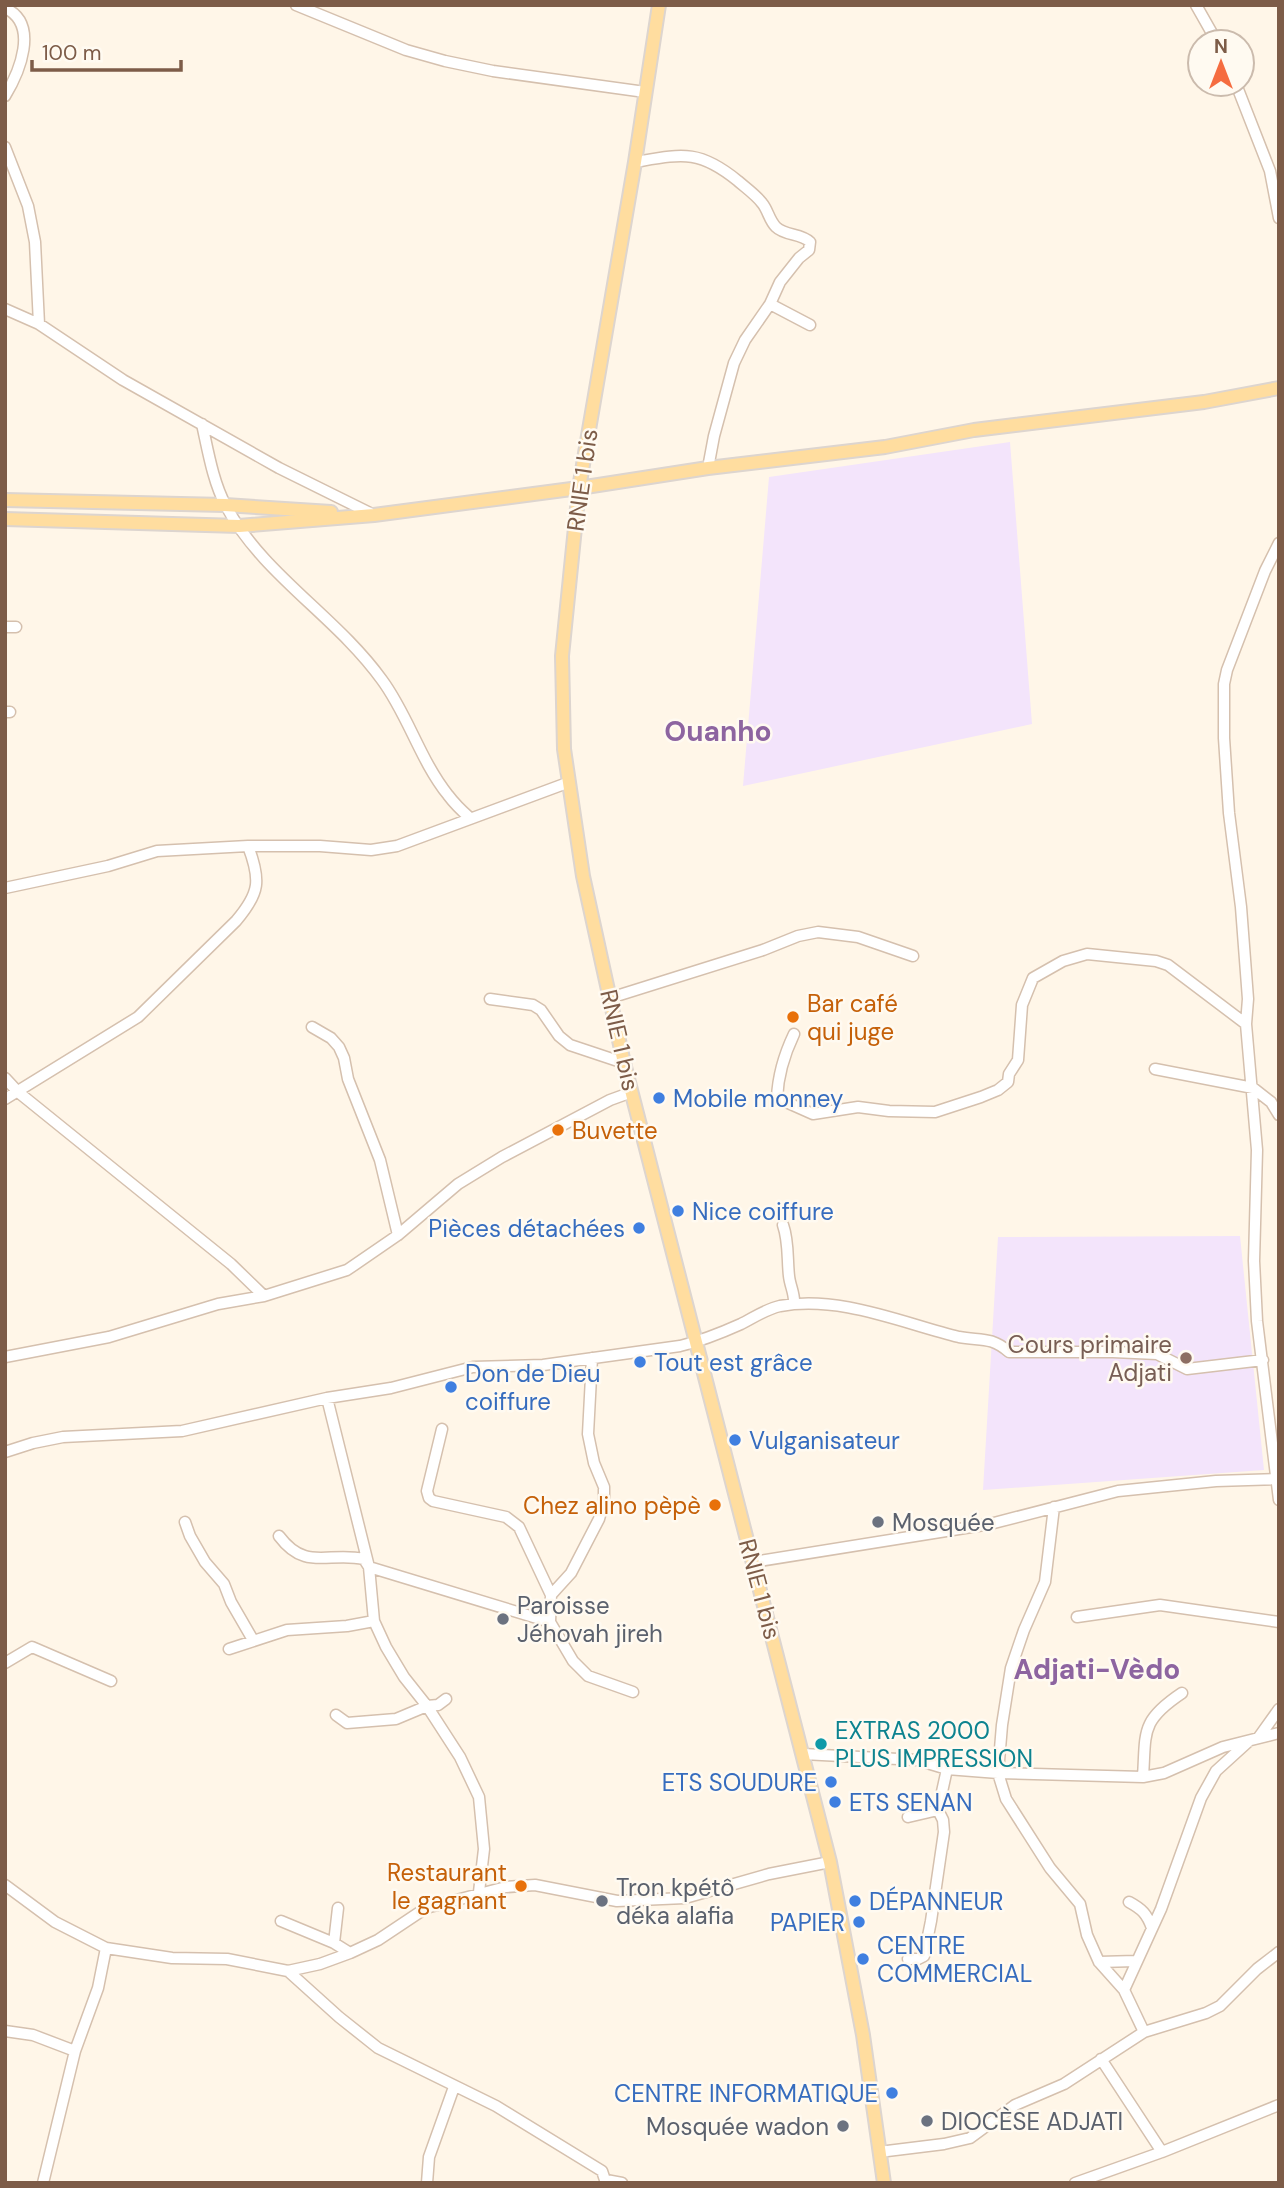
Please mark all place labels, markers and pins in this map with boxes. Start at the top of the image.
place label: Bar café qui juge [807,988,898,1047]
marker: Bar café qui juge [785,1009,801,1025]
place label: Mobile monney [673,1083,843,1114]
marker: Mobile monney [651,1090,667,1106]
place label: Buvette [572,1115,658,1146]
marker: Buvette [550,1122,566,1138]
place label: Nice coiffure [692,1196,834,1227]
marker: Nice coiffure [670,1203,686,1219]
place label: Pièces détachées [428,1213,625,1244]
marker: Pièces détachées [631,1220,647,1236]
place label: Cours primaire Adjati [1008,1329,1172,1388]
place label: Tout est grâce [654,1347,813,1378]
marker: Cours primaire Adjati [1178,1350,1194,1366]
marker: Tout est grâce [632,1354,648,1370]
place label: Don de Dieu coiffure [465,1358,601,1417]
marker: Don de Dieu coiffure [443,1379,459,1395]
place label: Vulganisateur [749,1425,900,1456]
marker: Vulganisateur [727,1432,743,1448]
place label: Chez alino pèpè [523,1490,701,1521]
marker: Chez alino pèpè [707,1497,723,1513]
place label: Mosquée [892,1507,995,1538]
marker: Mosquée [870,1514,886,1530]
place label: Paroisse Jéhovah jireh [517,1590,663,1649]
marker: Paroisse Jéhovah jireh [495,1611,511,1627]
place label: EXTRAS 2000 PLUS IMPRESSION [835,1715,1033,1774]
marker: EXTRAS 2000 PLUS IMPRESSION [813,1736,829,1752]
place label: ETS SOUDURE [662,1767,817,1798]
marker: ETS SOUDURE [823,1774,839,1790]
place label: ETS SENAN [849,1787,973,1818]
marker: ETS SENAN [827,1794,843,1810]
place label: Restaurant le gagnant [387,1857,507,1916]
place label: Tron kpétô déka alafia [616,1872,735,1931]
marker: Restaurant le gagnant [513,1878,529,1894]
place label: DÉPANNEUR [869,1886,1004,1917]
marker: Tron kpétô déka alafia [594,1893,610,1909]
marker: DÉPANNEUR [847,1893,863,1909]
place label: PAPIER [770,1907,845,1938]
marker: PAPIER [851,1914,867,1930]
place label: CENTRE COMMERCIAL [877,1930,1032,1989]
marker: CENTRE COMMERCIAL [855,1951,871,1967]
place label: CENTRE INFORMATIQUE [614,2078,878,2109]
marker: CENTRE INFORMATIQUE [884,2085,900,2101]
place label: DIOCÈSE ADJATI [941,2106,1123,2137]
place label: Mosquée wadon [646,2111,829,2142]
marker: DIOCÈSE ADJATI [919,2113,935,2129]
marker: Mosquée wadon [835,2118,851,2134]

